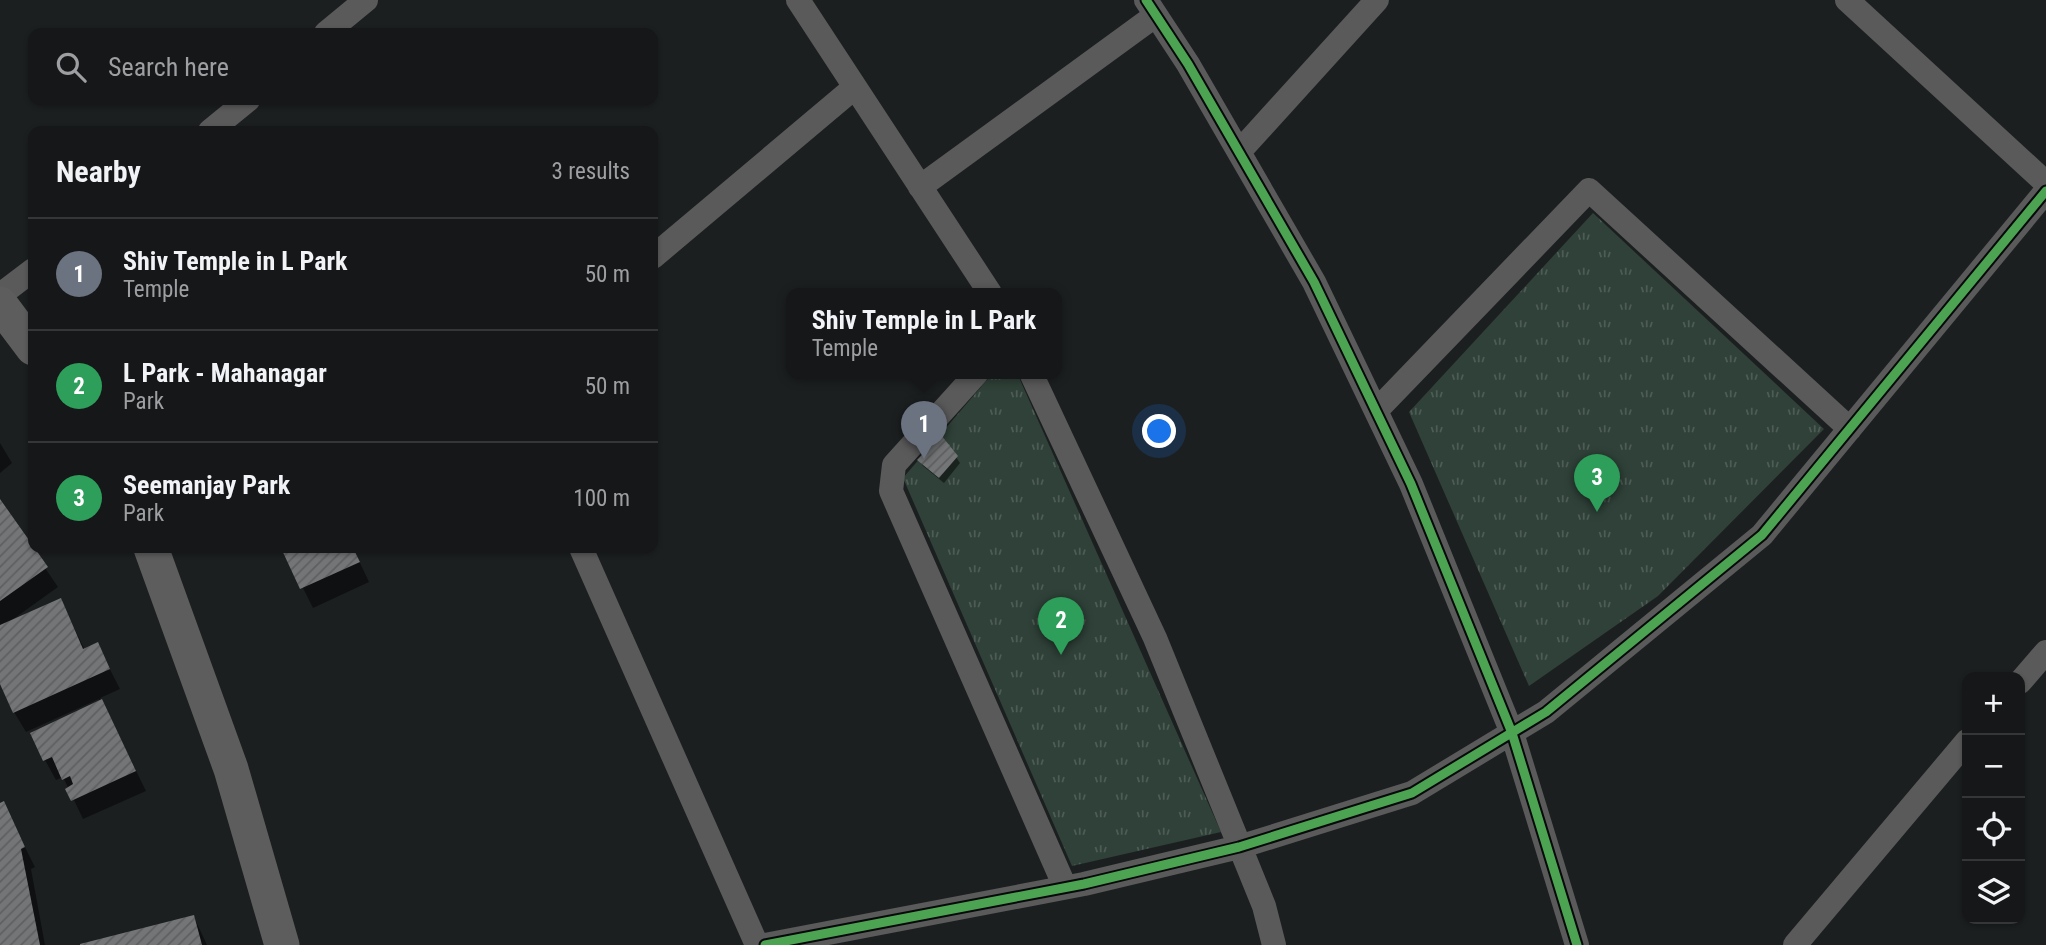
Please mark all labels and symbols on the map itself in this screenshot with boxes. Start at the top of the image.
pin: 1 [901,401,947,459]
your location [1142,414,1176,448]
pin: 3 [1574,454,1620,512]
pin: 2 [1038,597,1084,655]

